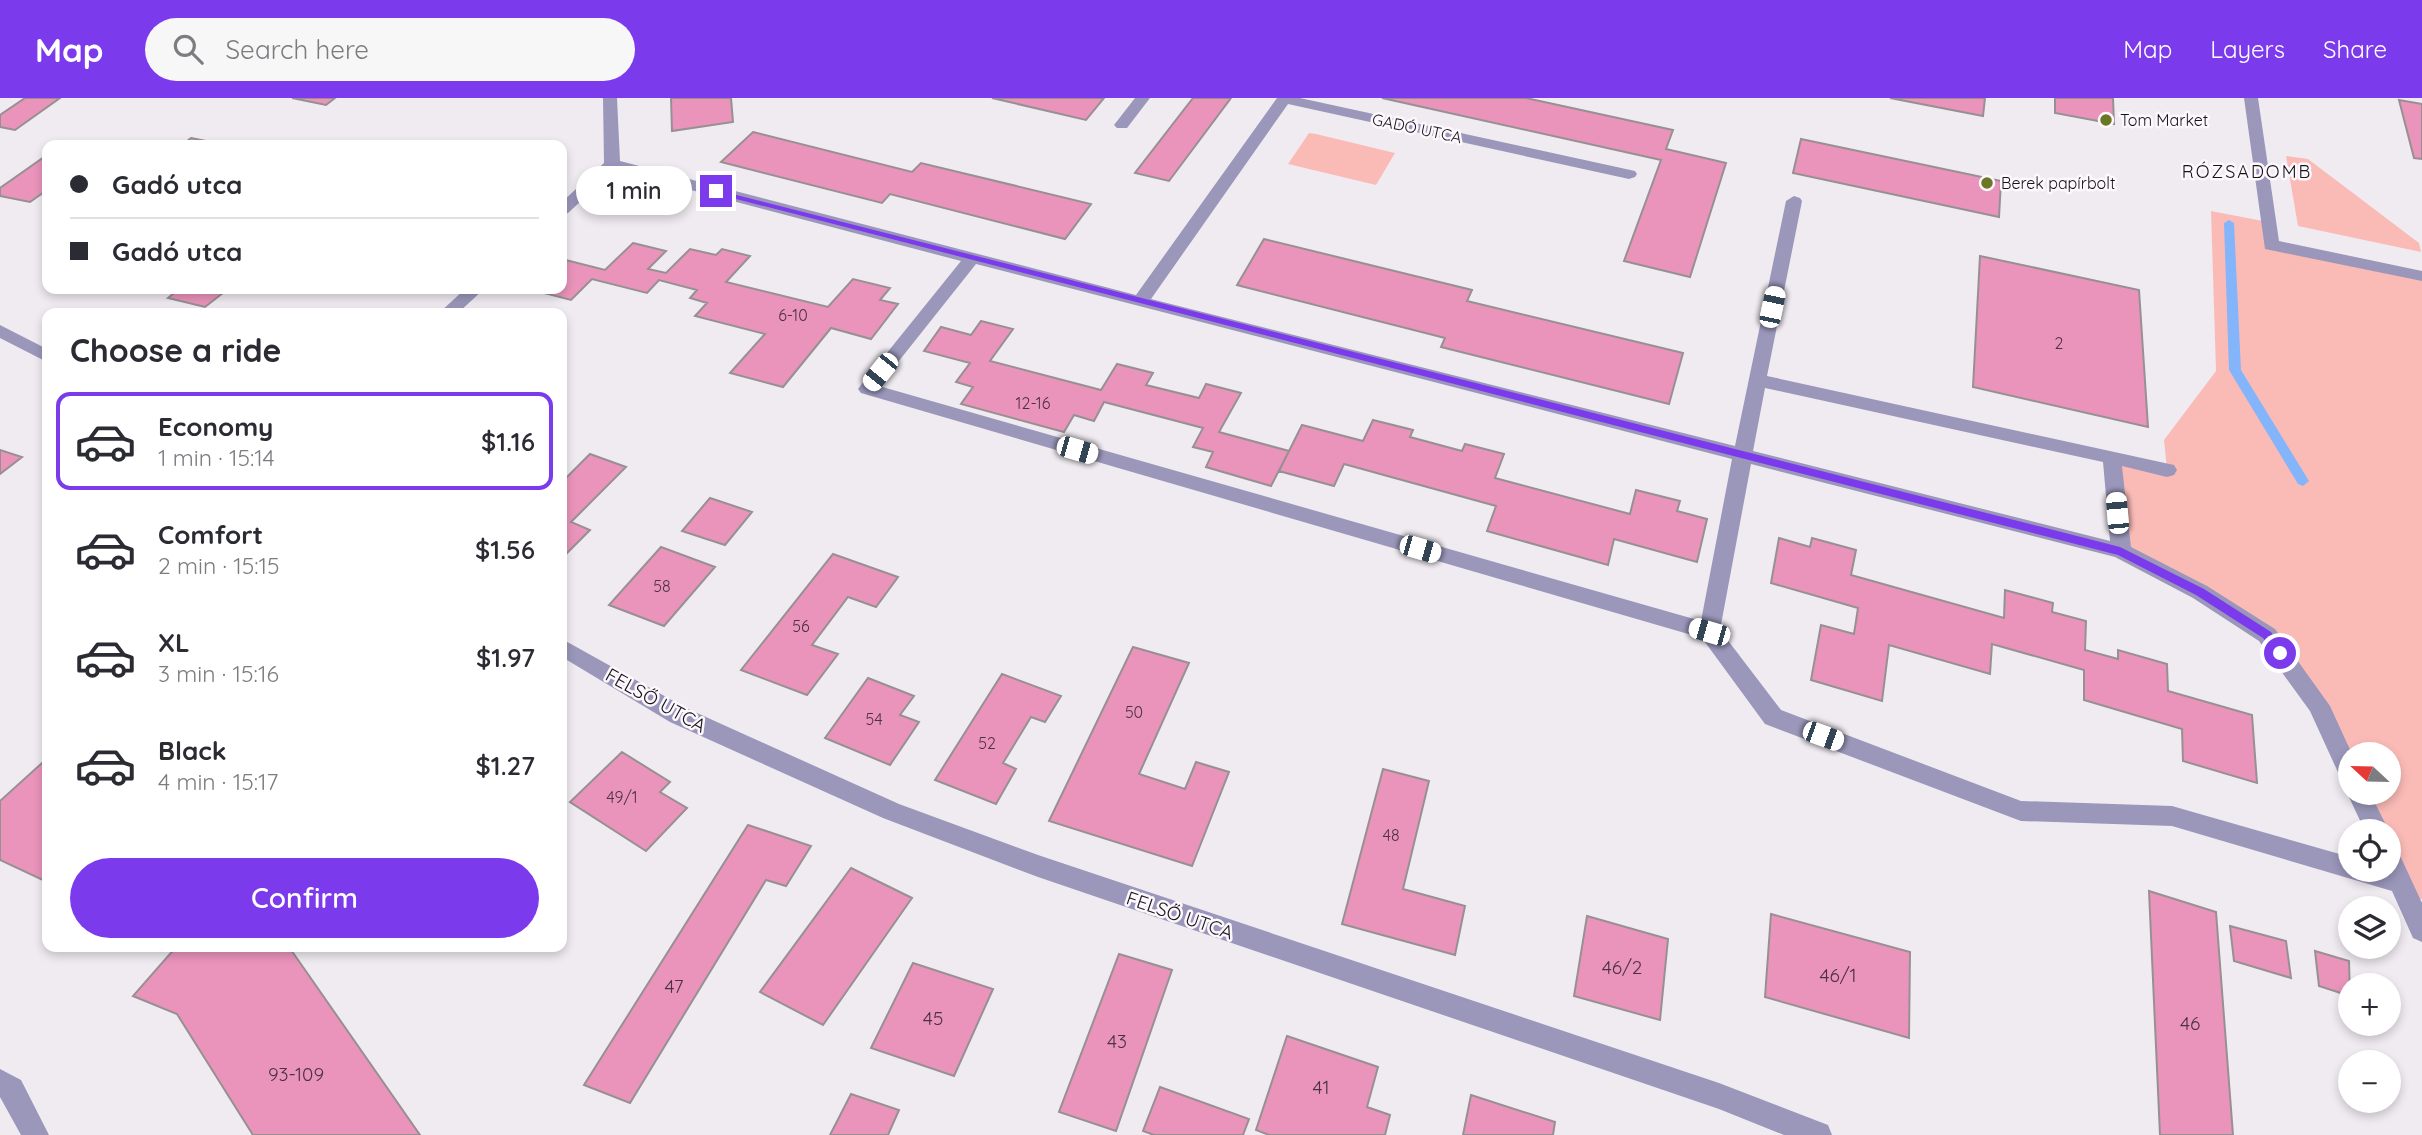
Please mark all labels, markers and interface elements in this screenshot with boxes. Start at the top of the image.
search box [145,18,635,81]
text: Map [35,29,103,70]
icon: search [169,30,207,68]
text: Search here [225,33,369,66]
text: Map [2123,34,2172,64]
text: Layers [2210,34,2285,64]
text: Share [2323,34,2387,64]
street label: GADÓ UTCA [1370,109,1464,147]
place label: Tom Market [2120,110,2208,130]
marker: Tom Market [2098,112,2114,128]
district label: RÓZSADOMB [2182,160,2312,183]
callout: 1 min [576,166,692,216]
text: Gadó utca [112,168,242,201]
place label: Berek papírbolt [2001,173,2115,193]
route end [700,175,732,207]
marker: Berek papírbolt [1979,175,1995,191]
text: 1 min [606,176,662,205]
text: Gadó utca [112,235,242,268]
car [1758,284,1787,330]
house number: 6-10 [778,305,808,325]
text: Choose a ride [70,330,282,370]
house number: 2 [2055,333,2064,353]
car [859,349,902,395]
house number: 12-16 [1016,393,1051,413]
icon: car [74,410,137,473]
text: Economy [158,410,273,443]
text: $1.16 [481,425,535,458]
car [1054,434,1101,466]
text: 1 min · 15:14 [158,443,275,472]
car [2105,491,2130,535]
icon: car [74,518,137,581]
text: Comfort [158,518,263,551]
text: $1.56 [475,533,535,566]
car [1397,533,1444,565]
text: 2 min · 15:15 [158,551,280,580]
house number: 58 [653,576,671,596]
house number: 56 [792,616,810,636]
car [1686,616,1733,648]
icon: car [74,626,137,689]
text: XL [158,626,190,659]
route start [2264,637,2296,669]
text: $1.97 [476,641,535,674]
text: 3 min · 15:16 [158,659,279,688]
street label: FELSŐ UTCA [601,662,711,738]
house number: 50 [1125,702,1143,722]
house number: 54 [865,709,883,729]
car [1800,719,1847,753]
house number: 52 [978,733,996,753]
icon: car [74,734,137,797]
text: Black [158,734,227,767]
north arrow [2338,742,2401,805]
map controls [2338,742,2401,1113]
text: $1.27 [475,749,535,782]
text: 4 min · 15:17 [158,767,278,796]
house number: 49/1 [606,787,638,807]
button: locate [2338,819,2401,882]
house number: 48 [1382,825,1400,845]
button: Confirm [70,858,539,938]
street label: FELSŐ UTCA [1123,886,1237,944]
button: layers [2338,896,2401,959]
house number: 46/2 [1602,955,1642,979]
house number: 46/1 [1819,963,1857,987]
button: + [2338,973,2401,1036]
house number: 47 [664,974,684,998]
house number: 45 [923,1006,943,1030]
house number: 46 [2180,1011,2200,1035]
house number: 43 [1107,1029,1127,1053]
button: − [2338,1050,2401,1113]
house number: 93-109 [268,1062,324,1086]
house number: 41 [1313,1075,1329,1099]

